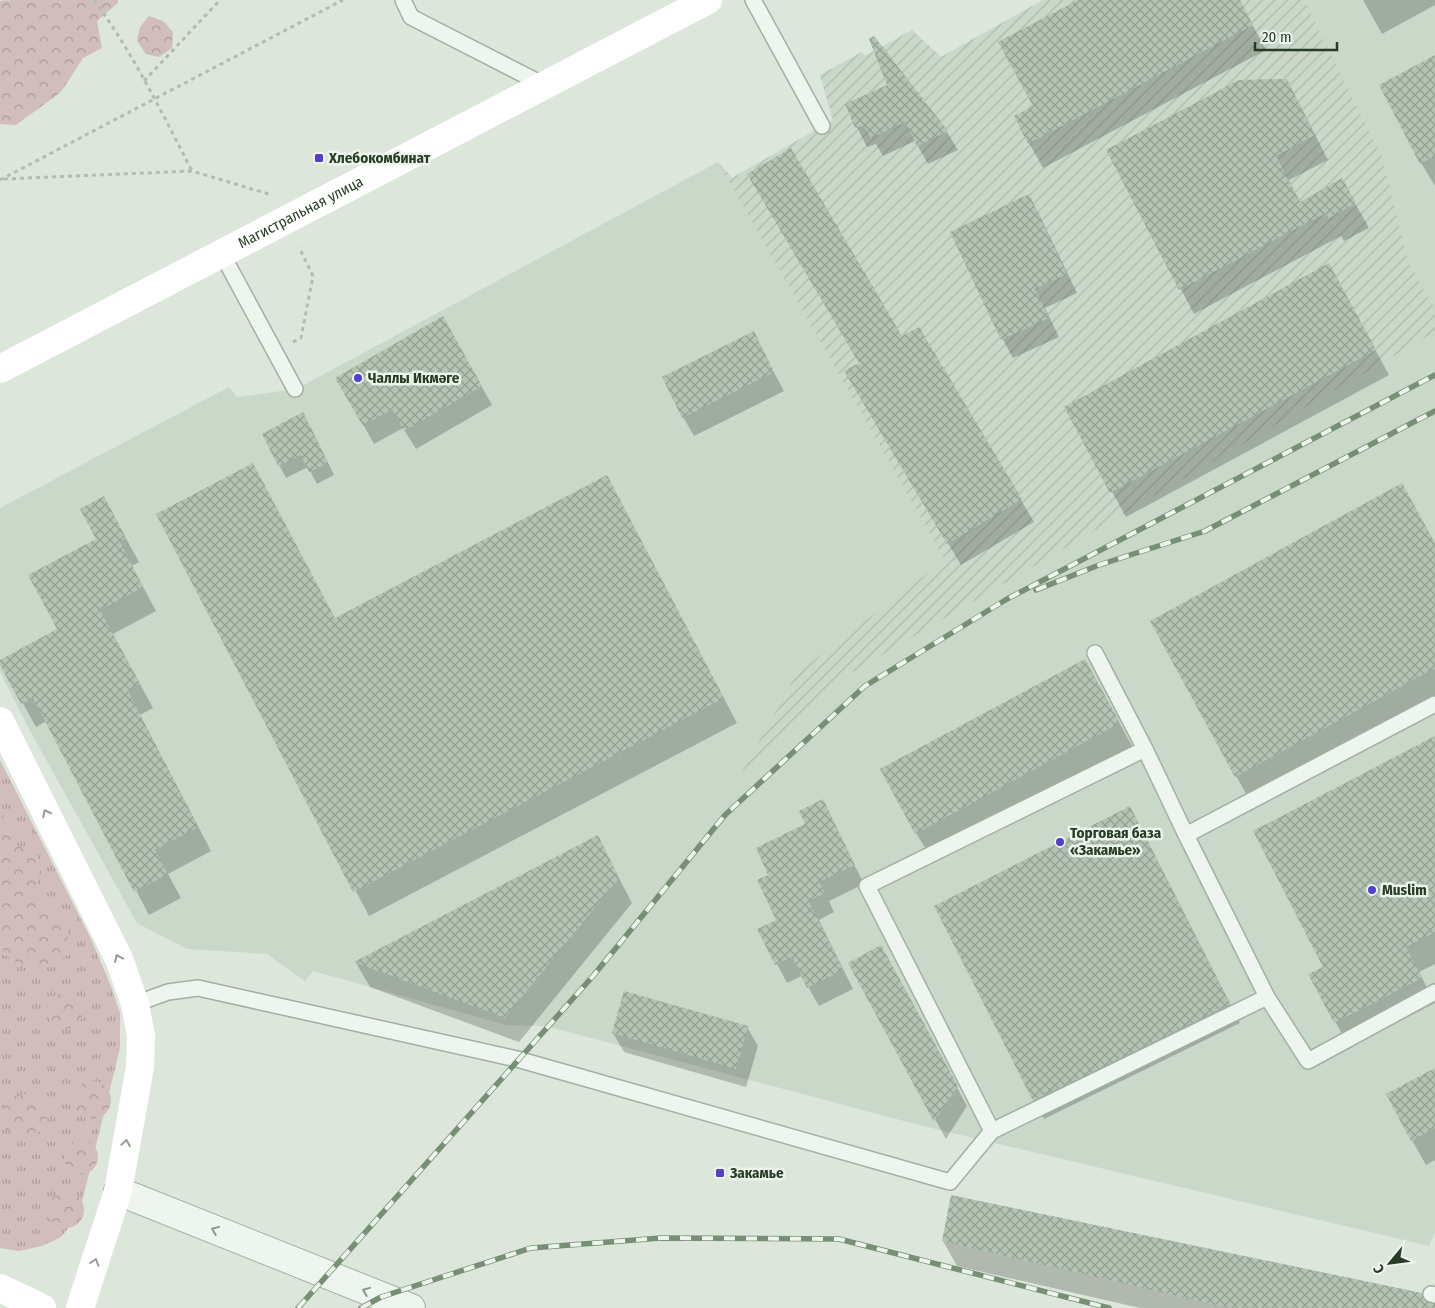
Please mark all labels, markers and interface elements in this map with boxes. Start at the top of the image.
scale bar [1255,20,1338,52]
text: 20 m [1262,28,1292,46]
place label: Хлебокомбинат [328,149,431,167]
marker: Хлебокомбинат [313,152,325,164]
street label: Магистральная улица [235,172,366,252]
place label: Чаллы Икмәге [368,369,460,387]
marker: Чаллы Икмәге [352,372,364,384]
one-way arrow [42,809,52,818]
place label: Торговая база «Закамье» [1070,824,1162,859]
marker: Торговая база «Закамье» [1054,836,1066,848]
place label: Muslim [1382,881,1427,899]
marker: Muslim [1366,884,1378,896]
one-way arrow [114,954,125,963]
one-way arrow [120,1138,130,1147]
place label: Закамье [729,1164,784,1182]
marker: Закамье [714,1167,726,1179]
one-way arrow [211,1226,220,1237]
north arrow [1365,1238,1415,1288]
one-way arrow [89,1258,99,1266]
text: С [1370,1261,1388,1276]
one-way arrow [362,1287,371,1297]

